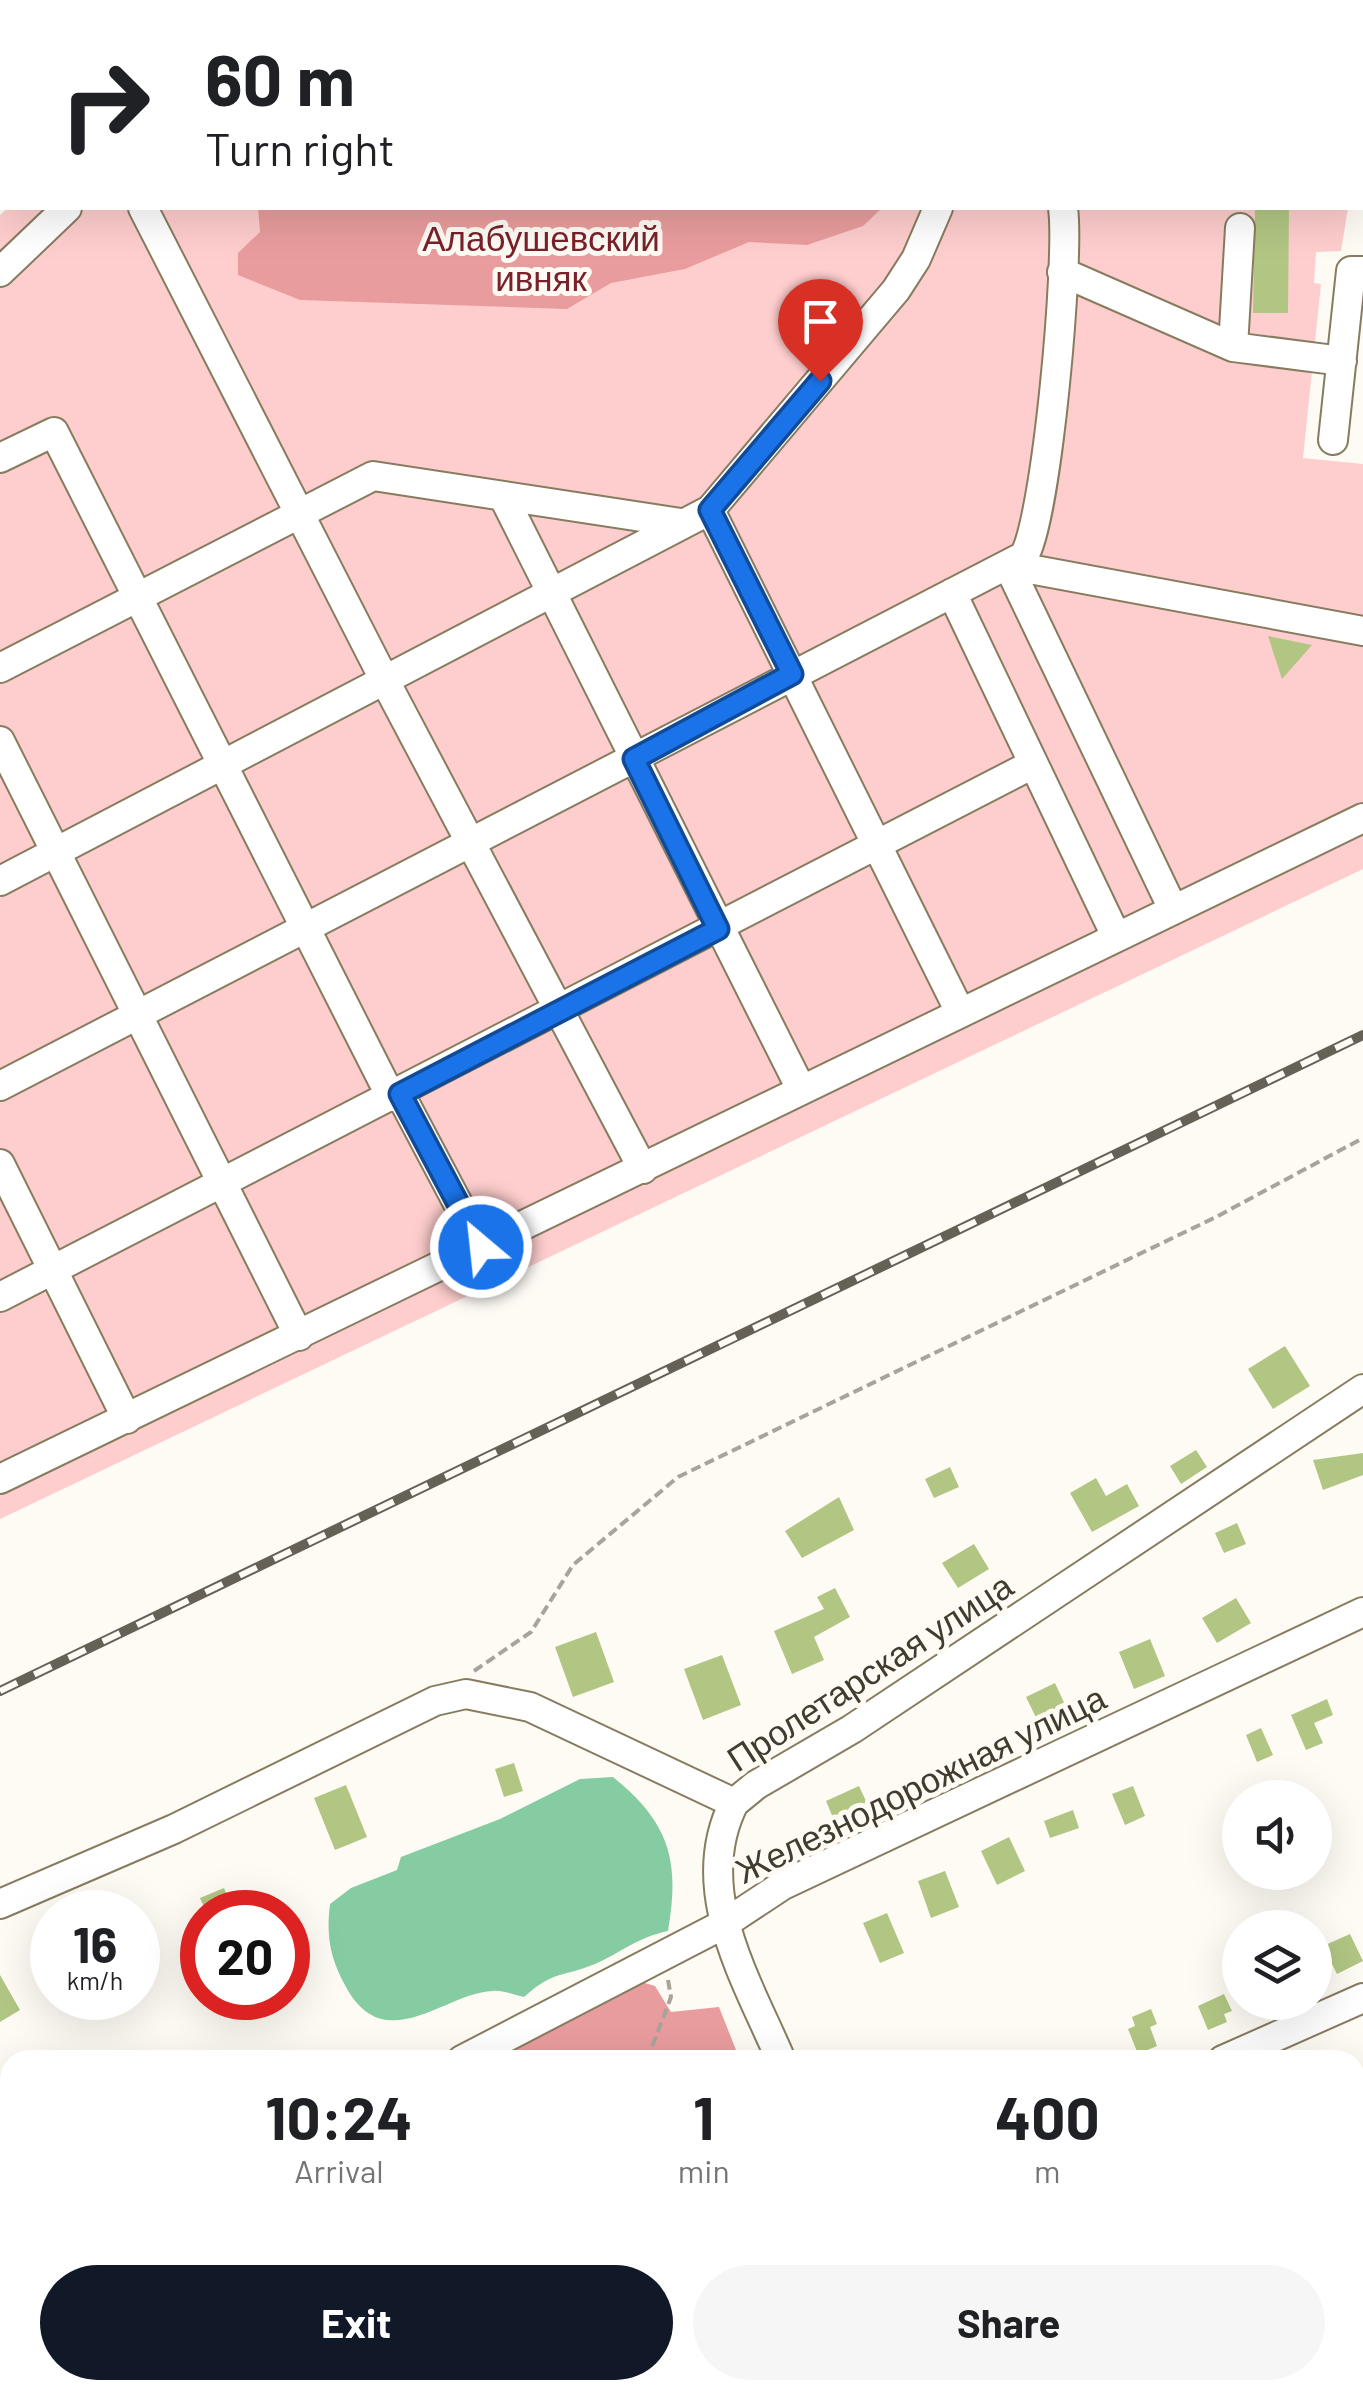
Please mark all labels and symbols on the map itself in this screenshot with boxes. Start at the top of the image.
park label: Алабушевский ивняк [422,216,660,298]
pin [778,279,863,382]
position arrow [429,1195,533,1299]
street label: Пролетарская улица [718,1563,1020,1779]
street label: Железнодорожная улица [728,1675,1112,1891]
speed limit sign: 20 [180,1890,310,2020]

